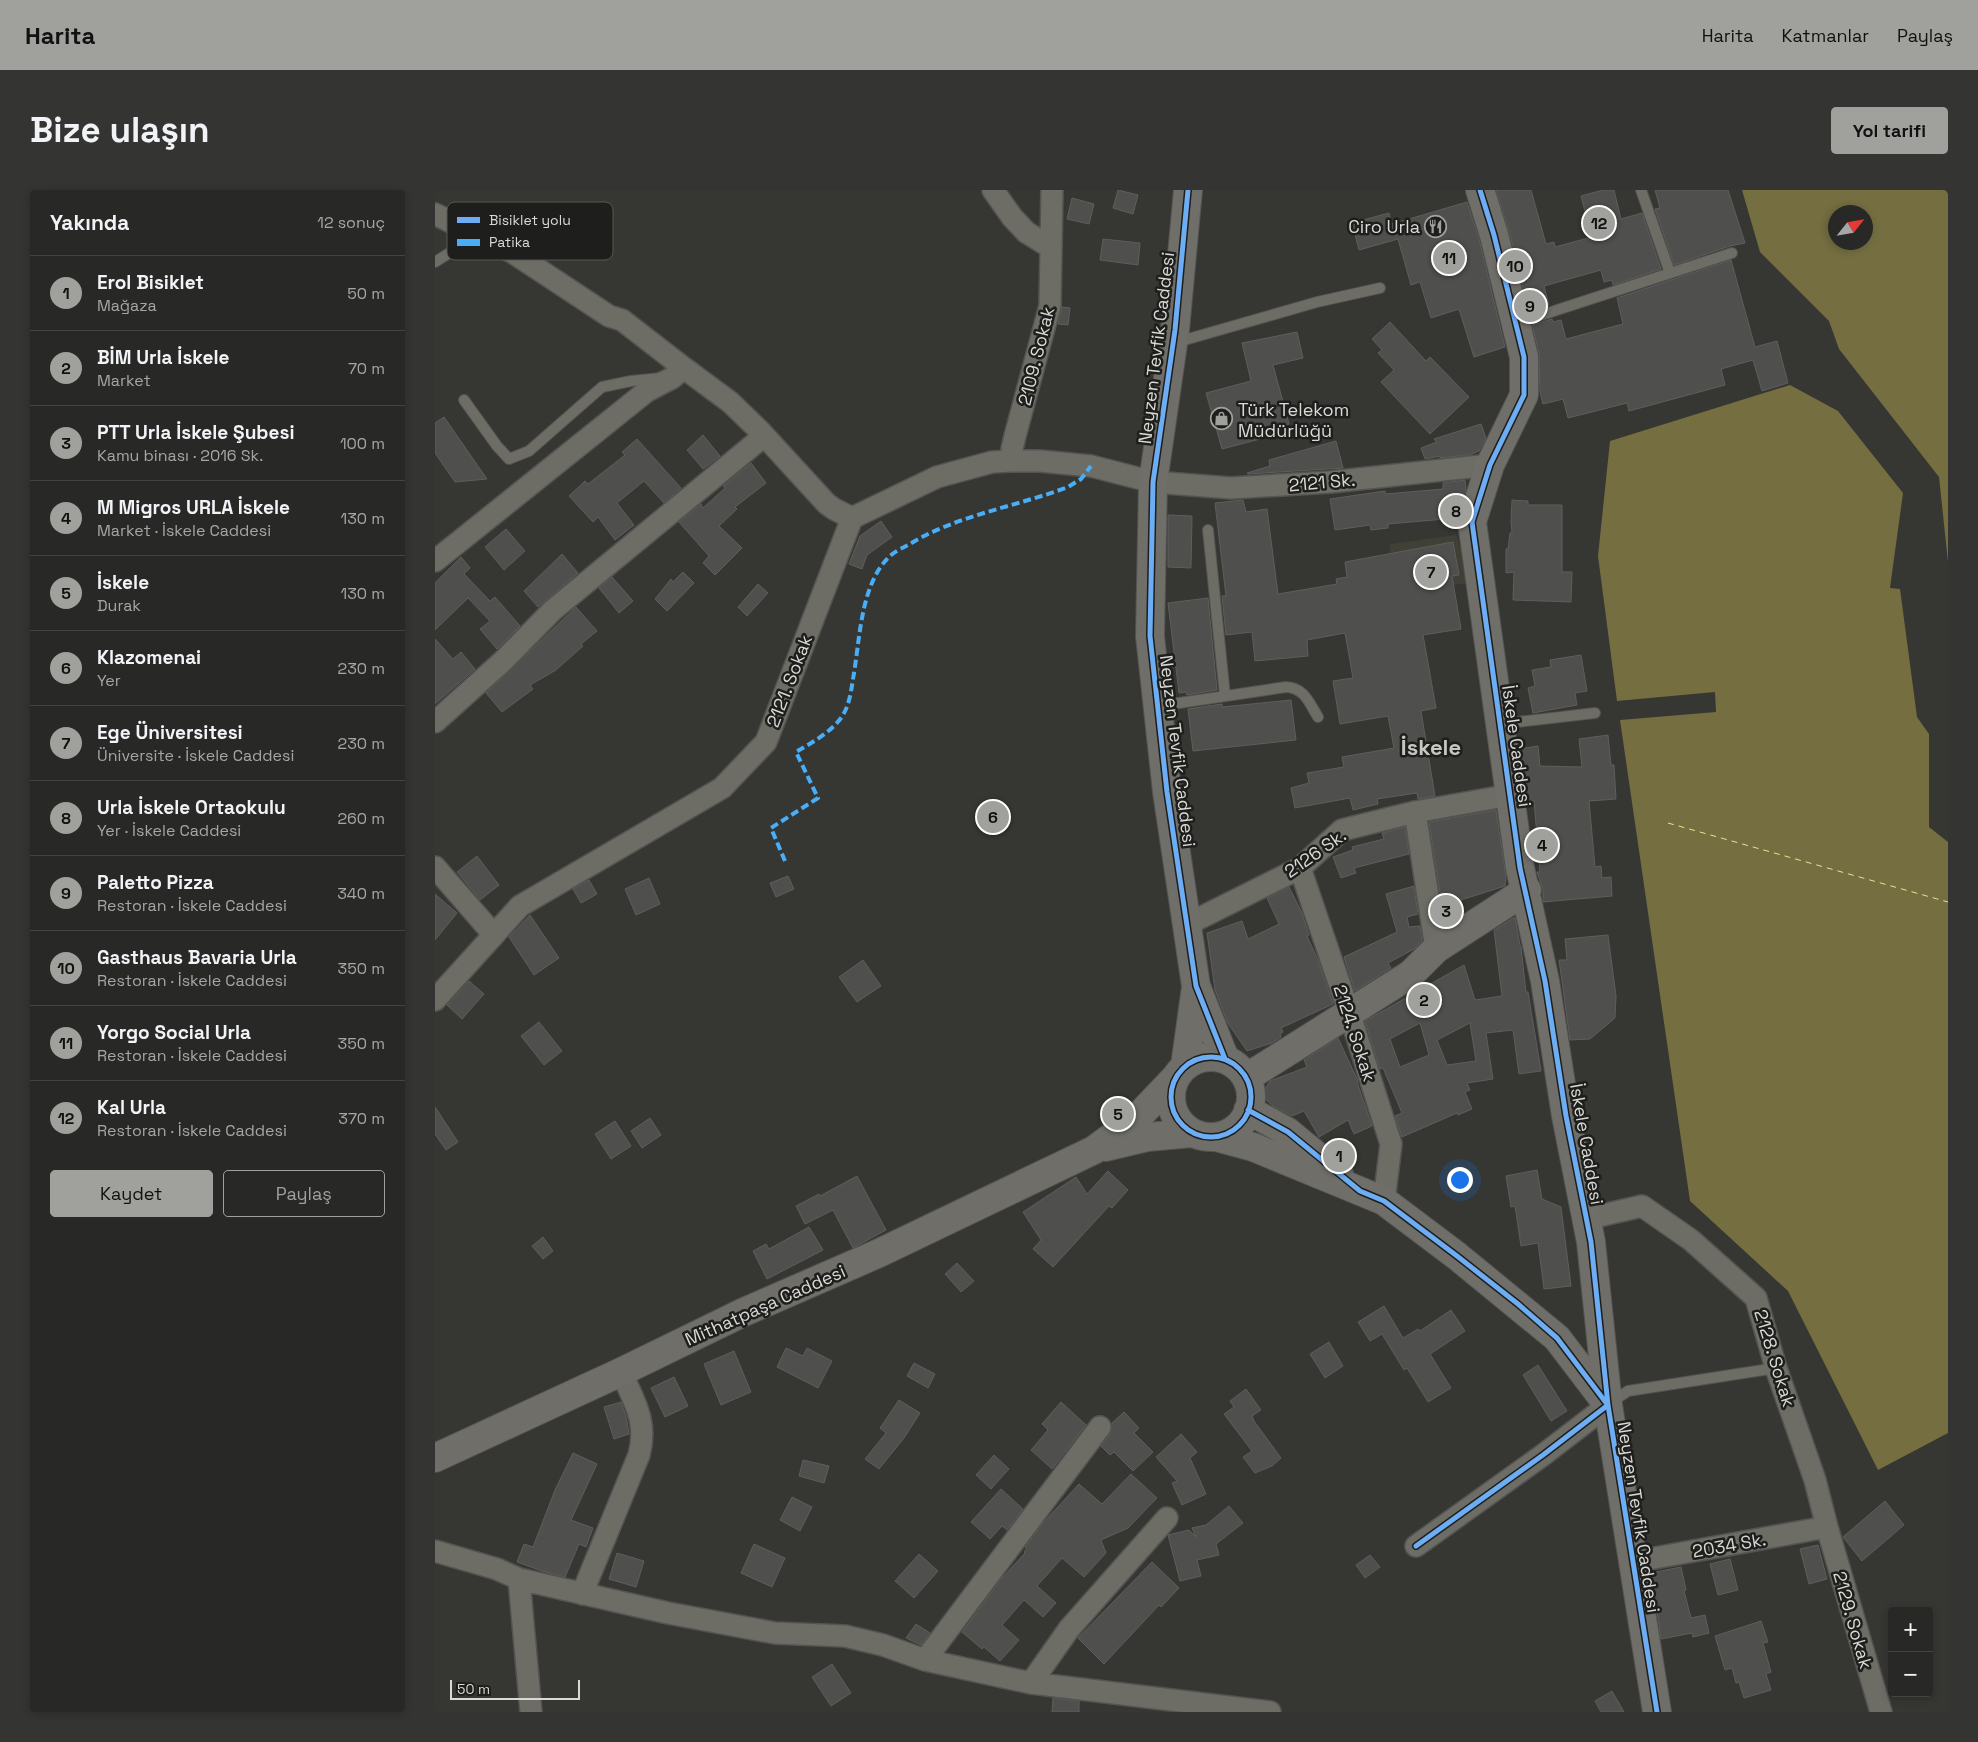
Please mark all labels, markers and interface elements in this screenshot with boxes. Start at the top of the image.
text: Harita [25,20,95,51]
text: Harita [1702,24,1754,47]
text: Katmanlar [1782,24,1869,47]
text: Paylaş [1897,24,1953,47]
button: Yol tarifi [1831,107,1948,154]
text: Bize ulaşın [30,108,210,152]
legend [447,202,613,260]
pin: 12 [1583,204,1615,242]
north arrow [1828,205,1873,250]
text: Yakında [50,209,129,236]
text: Bisiklet yolu [489,211,571,229]
text: 12 sonuç [317,212,385,233]
restaurant icon: Ciro Urla [1424,214,1448,238]
place label: Ciro Urla [1348,215,1420,238]
text: Patika [489,233,530,251]
pin: 11 [1433,239,1465,277]
pin: 10 [1499,247,1531,285]
street label: Neyzen Tevfik Caddesi [1133,251,1179,445]
text: Erol Bisiklet [97,270,204,295]
text: 1 [62,283,70,304]
text: 50 m [347,283,385,304]
pin: 9 [1514,287,1546,325]
text: Mağaza [97,295,157,316]
street label: 2109. Sokak [1013,304,1059,408]
text: BİM Urla İskele [97,345,229,370]
text: 2 [61,358,71,379]
text: 70 m [348,358,385,379]
text: Market [97,370,151,391]
place label: Türk Telekom Müdürlüğü [1238,398,1349,442]
shop icon: Türk Telekom Müdürlüğü [1210,407,1234,431]
text: PTT Urla İskele Şubesi [97,420,294,445]
text: 3 [61,433,71,454]
text: 100 m [340,433,385,454]
text: Kamu binası · 2016 Sk. [97,445,263,466]
street label: 2121 Sk. [1288,468,1356,496]
pin: 8 [1440,492,1472,530]
text: M Migros URLA İskele [97,495,290,520]
text: 4 [61,508,71,529]
text: 130 m [341,508,385,529]
text: Market · İskele Caddesi [97,520,271,541]
pin: 7 [1415,553,1447,591]
text: İskele [97,570,149,595]
text: 5 [61,583,71,604]
text: 130 m [341,583,385,604]
text: Durak [97,595,141,616]
street label: 2121. Sokak [761,631,817,730]
text: Klazomenai [97,645,201,670]
street label: Neyzen Tevfik Caddesi [1155,654,1201,848]
text: 6 [61,658,71,679]
text: 230 m [338,658,385,679]
text: Yer [97,670,121,691]
street label: İskele Caddesi [1497,684,1537,808]
text: Ege Üniversitesi [97,720,243,745]
text: 7 [62,733,70,754]
text: 230 m [338,733,385,754]
district label: İskele [1401,733,1461,761]
text: Üniversite · İskele Caddesi [97,745,294,766]
text: Urla İskele Ortaokulu [97,795,286,820]
pin: 6 [977,798,1009,836]
text: 8 [61,808,71,829]
text: 260 m [337,808,385,829]
text: Yer · İskele Caddesi [97,820,241,841]
street label: 2126 Sk. [1280,823,1350,883]
pin: 4 [1526,826,1558,864]
text: Paletto Pizza [97,870,214,895]
text: 9 [61,883,71,904]
text: 340 m [337,883,385,904]
pin: 3 [1430,892,1462,930]
text: Restoran · İskele Caddesi [97,895,287,916]
text: Gasthaus Bavaria Urla [97,945,297,970]
text: 10 [57,958,75,979]
text: 350 m [338,958,385,979]
text: Restoran · İskele Caddesi [97,970,287,991]
pin: 2 [1408,981,1440,1019]
street label: 2124. Sokak [1329,982,1382,1084]
text: Yorgo Social Urla [97,1020,251,1045]
text: 11 [59,1033,73,1054]
text: 350 m [338,1033,385,1054]
text: Restoran · İskele Caddesi [97,1045,287,1066]
street label: İskele Caddesi [1565,1082,1609,1206]
text: Kal Urla [97,1095,166,1120]
pin: 5 [1102,1095,1134,1133]
text: 12 [58,1108,74,1129]
text: 370 m [338,1108,385,1129]
text: Restoran · İskele Caddesi [97,1120,287,1141]
pin: 1 [1323,1137,1355,1175]
your location [1447,1167,1473,1193]
button: Kaydet [50,1170,213,1217]
button: Paylaş [223,1170,385,1217]
street label: Mithatpaşa Caddesi [681,1259,849,1351]
street label: 2128. Sokak [1749,1306,1801,1410]
street label: Neyzen Tevfik Caddesi [1613,1420,1665,1614]
street label: 2034 Sk. [1690,1527,1768,1563]
street label: 2129. Sokak [1828,1569,1878,1672]
map controls [1888,1607,1933,1697]
button: + [1888,1607,1933,1652]
button: − [1888,1652,1933,1697]
scale bar [450,1677,580,1700]
text: 50 m [457,1680,490,1698]

